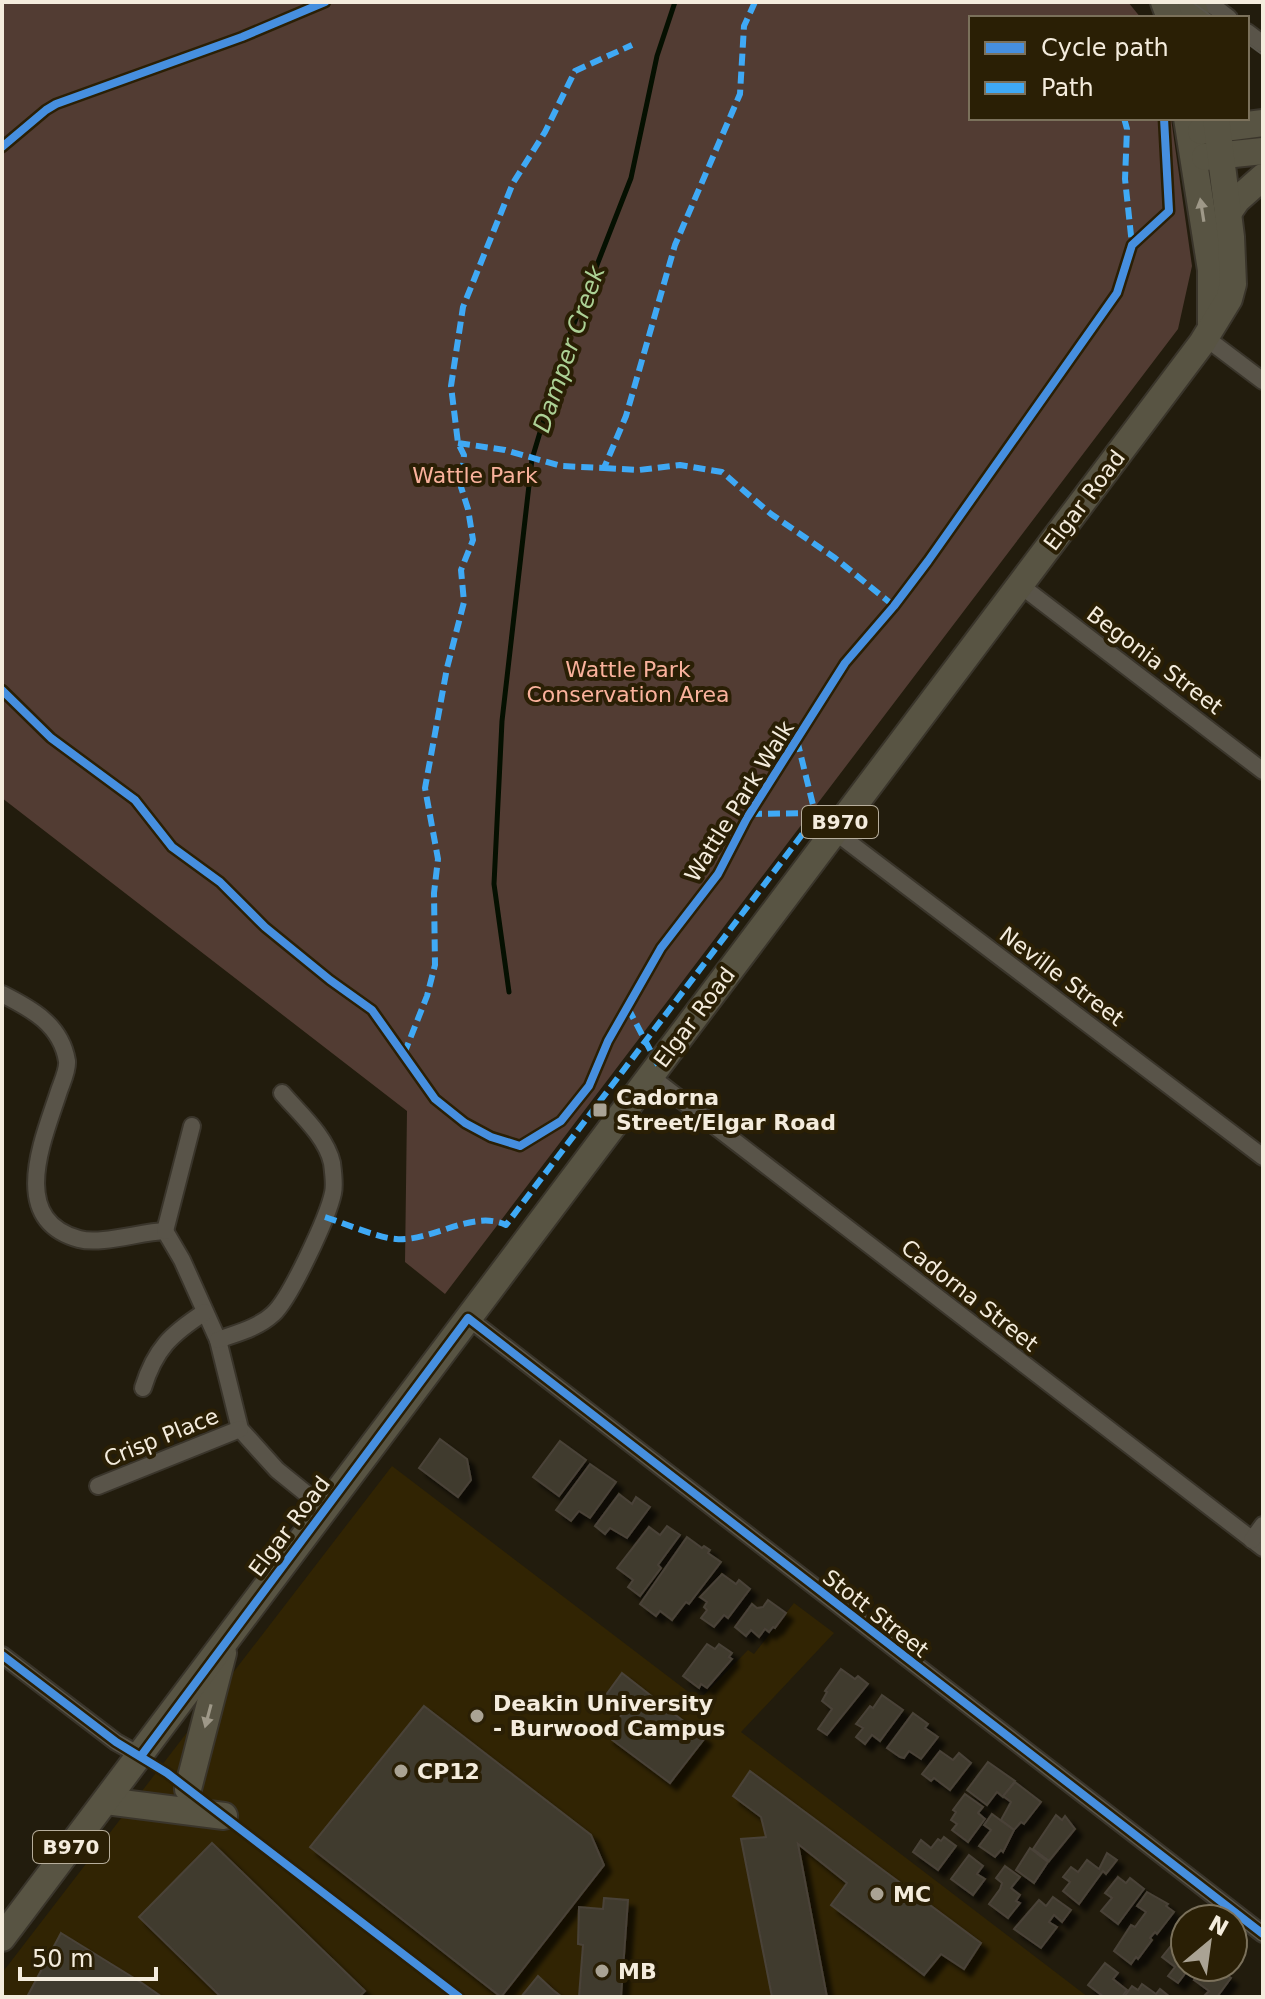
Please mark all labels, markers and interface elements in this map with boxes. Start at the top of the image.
legend [969,16,1249,120]
text: Cycle path [1041,34,1169,62]
text: Path [1041,74,1094,102]
one-way arrow [1195,197,1207,222]
water label: Damper Creek [527,261,611,436]
street label: Elgar Road [1039,445,1130,555]
park label: Wattle Park [412,463,538,488]
street label: Begonia Street [1082,601,1228,720]
park label: Wattle Park Conservation Area [526,657,730,707]
street label: Wattle Park Walk [680,716,799,886]
road number: B970 [802,806,878,838]
street label: Neville Street [995,922,1129,1031]
street label: Elgar Road [649,962,740,1072]
place label: Cadorna Street/Elgar Road [616,1085,836,1135]
marker: Cadorna Street/Elgar Road [591,1101,609,1119]
street label: Cadorna Street [897,1234,1043,1357]
street label: Crisp Place [100,1403,222,1472]
street label: Elgar Road [244,1471,335,1581]
street label: Stott Street [818,1564,934,1663]
place label: Deakin University - Burwood Campus [493,1691,725,1741]
one-way arrow [201,1703,213,1728]
marker: Deakin University - Burwood Campus [468,1707,486,1725]
place label: CP12 [417,1759,480,1784]
marker: CP12 [392,1762,410,1780]
road number: B970 [33,1831,109,1863]
place label: MC [893,1882,931,1907]
marker: MC [868,1885,886,1903]
north arrow [1169,1903,1249,1983]
text: N [1204,1911,1233,1941]
scale bar [20,1931,156,1981]
text: 50 m [32,1945,94,1973]
place label: MB [618,1959,657,1984]
marker: MB [593,1962,611,1980]

